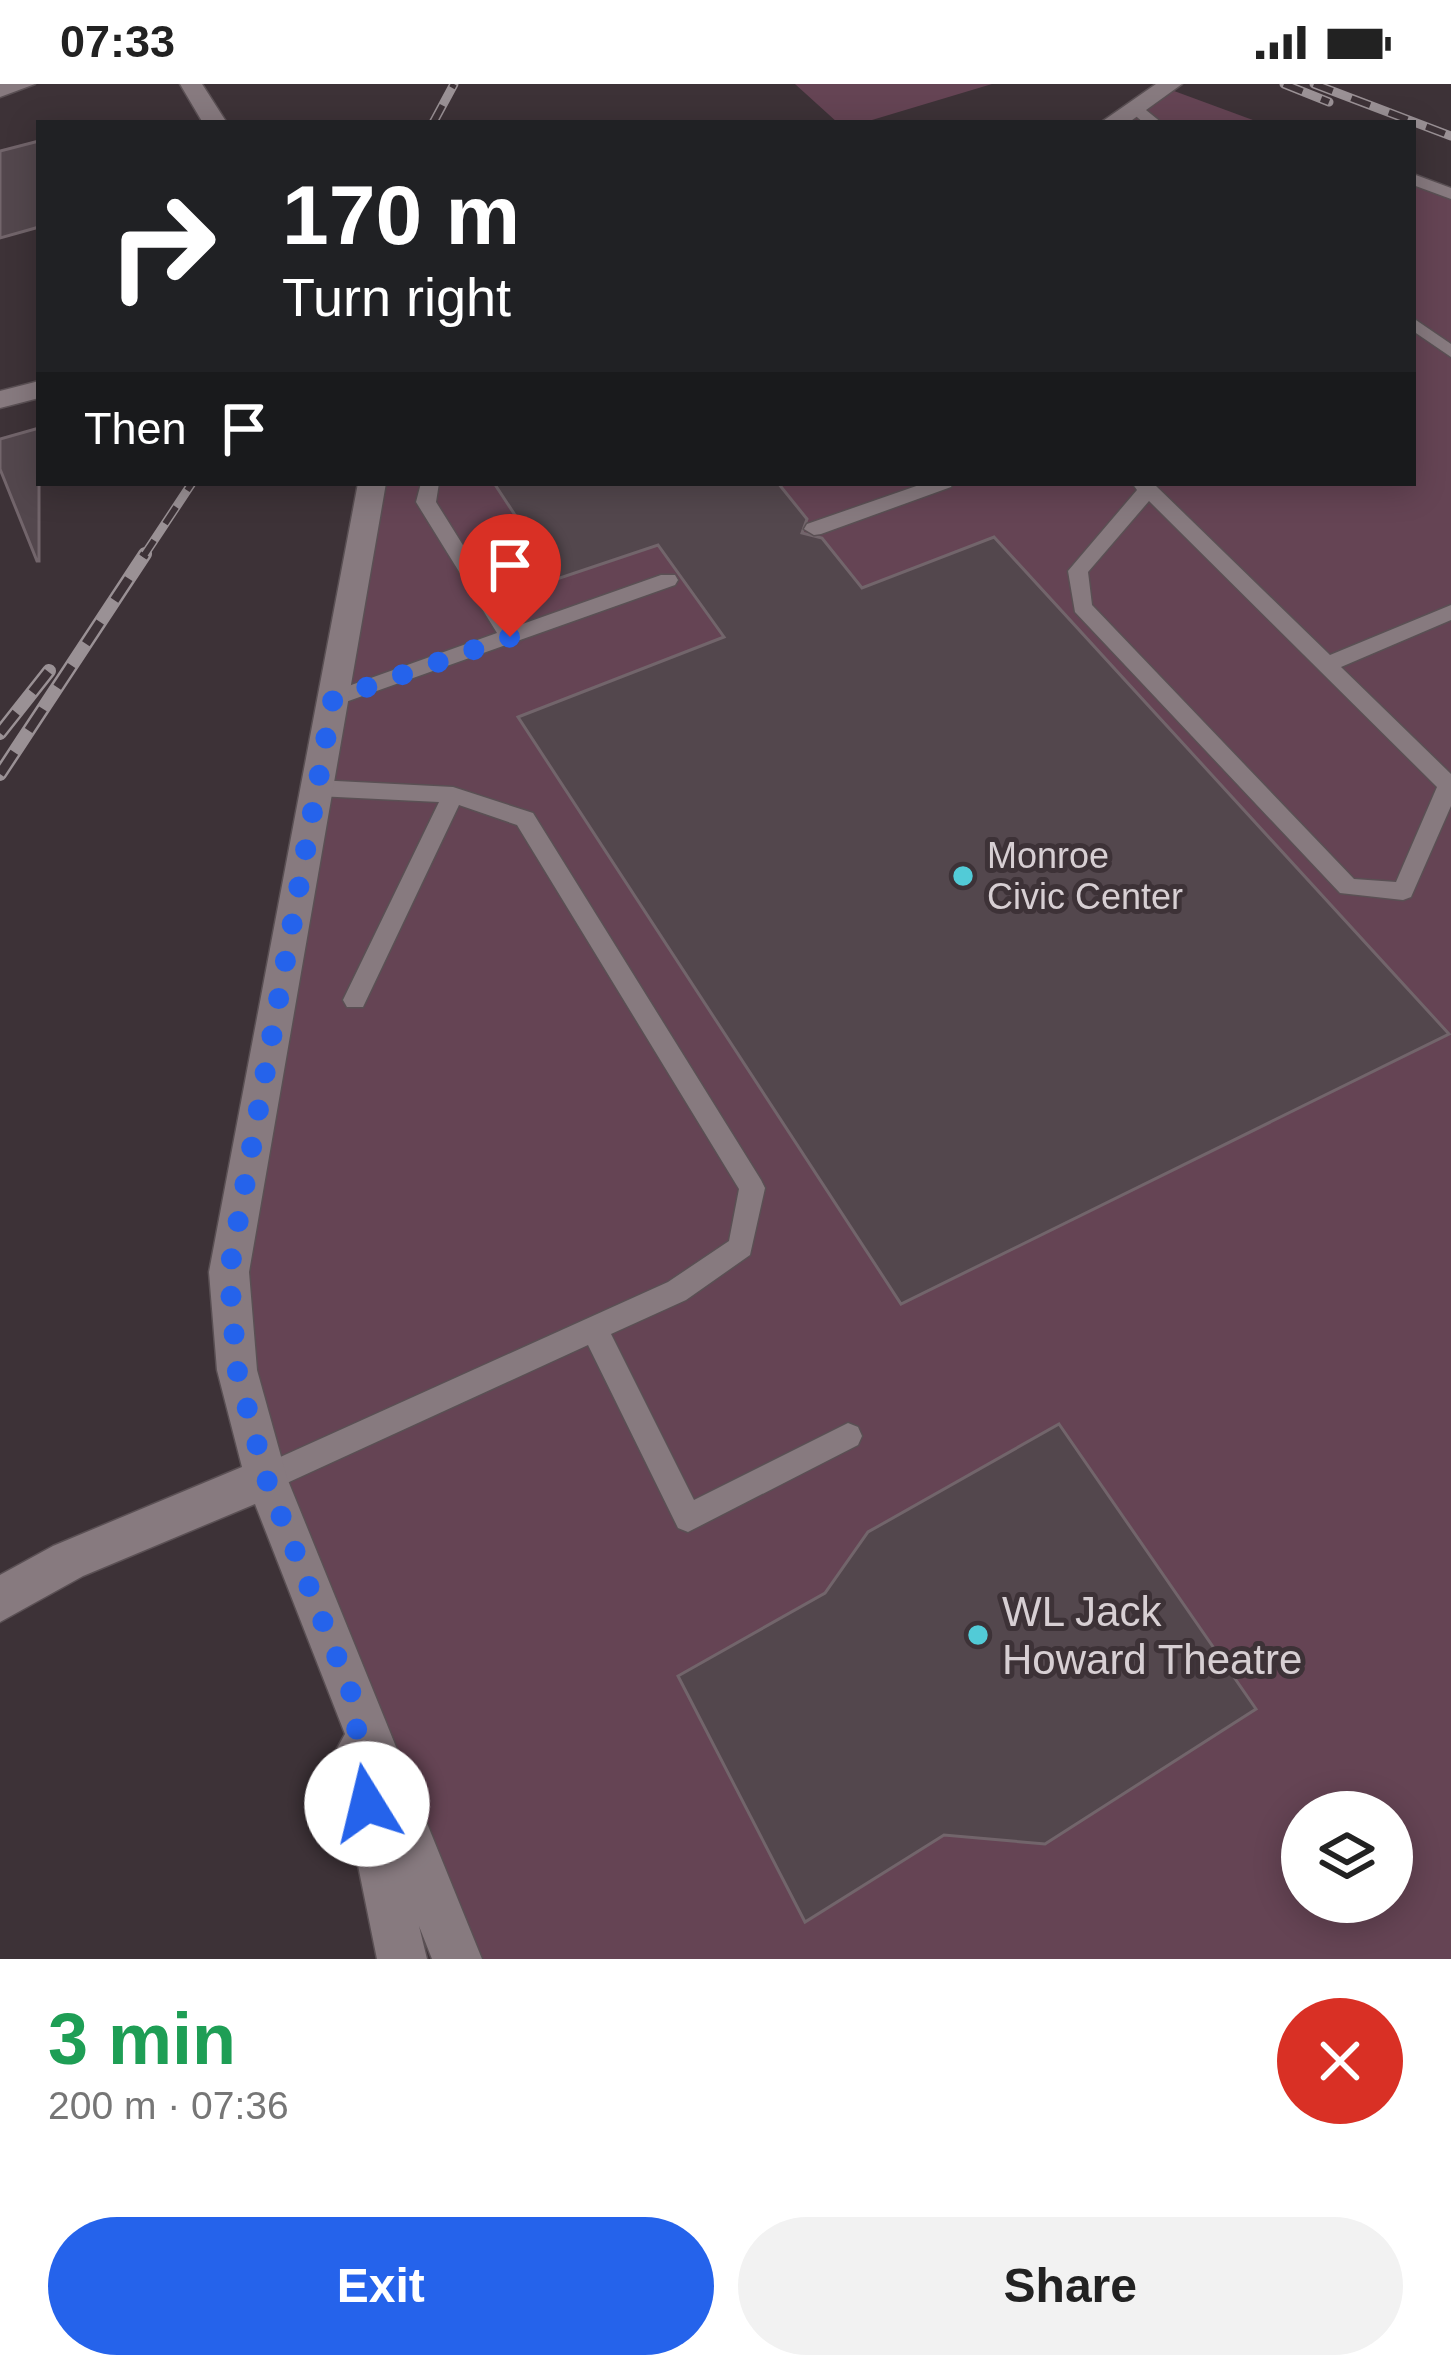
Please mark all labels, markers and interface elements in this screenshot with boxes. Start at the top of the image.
text: 07:33 [60,16,175,67]
icon: right [84,168,240,324]
text: 170 m [282,168,520,262]
text: Turn right [282,267,511,327]
icon: arrive [211,396,277,462]
text: Then [84,403,187,454]
pin [459,514,561,637]
icon: arrive [477,532,543,598]
place label: Monroe Civic Center [987,835,1183,917]
marker: Monroe Civic Center [950,863,976,889]
place label: WL Jack Howard Theatre [1002,1588,1302,1683]
marker: WL Jack Howard Theatre [965,1622,991,1648]
position arrow [304,1741,430,1867]
map controls [1281,1791,1413,1923]
button: layers [1281,1791,1413,1923]
button: close [1277,1998,1403,2124]
text: 3 min [48,1999,236,2079]
text: 200 m · 07:36 [48,2084,289,2127]
button: Exit [48,2217,714,2355]
button: Share [738,2217,1403,2355]

